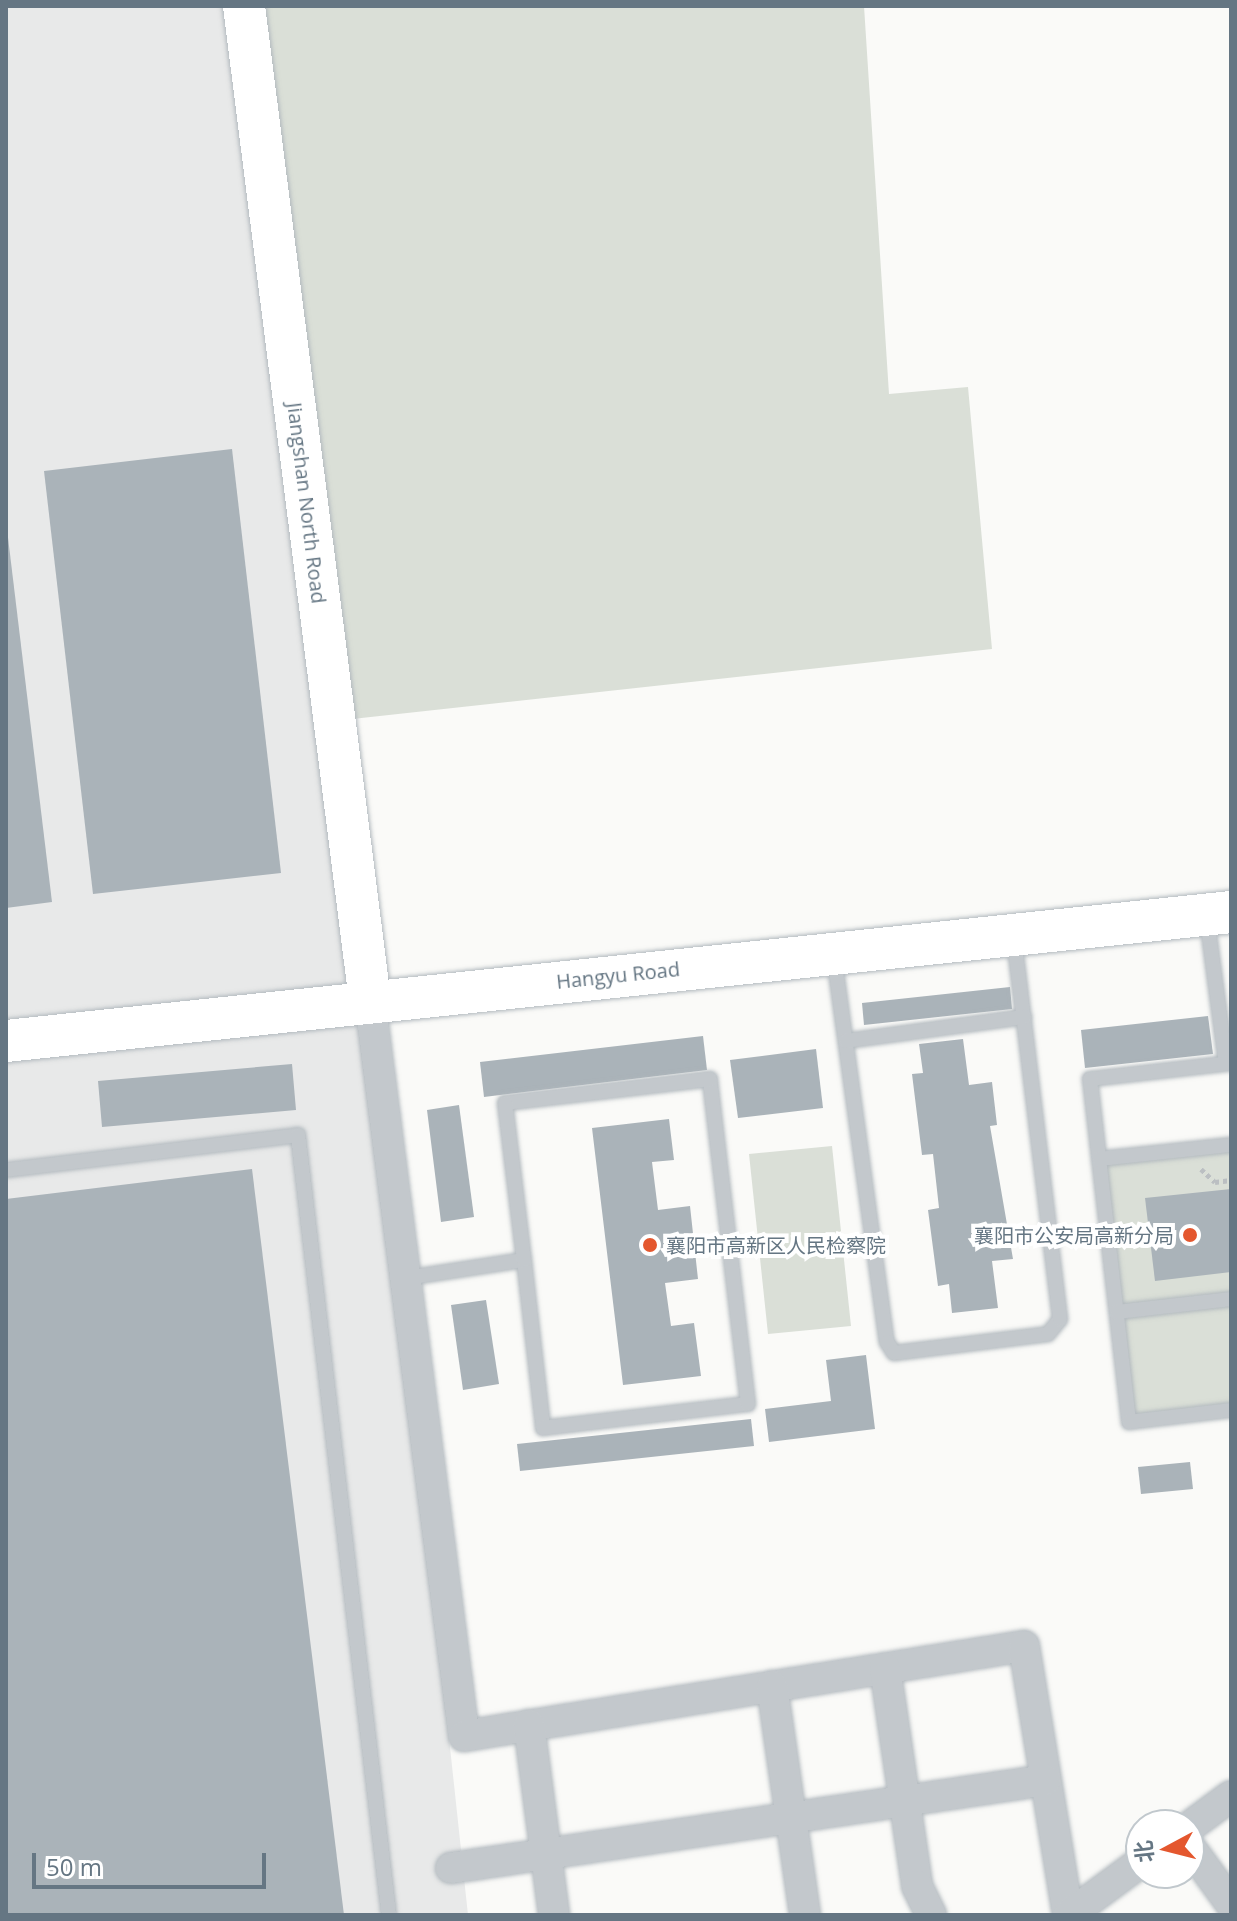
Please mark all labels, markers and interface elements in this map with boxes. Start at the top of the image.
street label: Jiangshan North Road [283,401,331,605]
street label: Hangyu Road [555,957,681,993]
place label: 襄阳市公安局高新分局 [974,1223,1174,1247]
marker: 襄阳市公安局高新分局 [1181,1226,1199,1244]
place label: 襄阳市高新区人民检察院 [666,1233,886,1257]
marker: 襄阳市高新区人民检察院 [641,1236,659,1254]
north arrow [1125,1809,1205,1889]
scale bar [36,1837,270,1887]
text: 北 [1127,1839,1159,1864]
text: 50 m [46,1850,102,1883]

